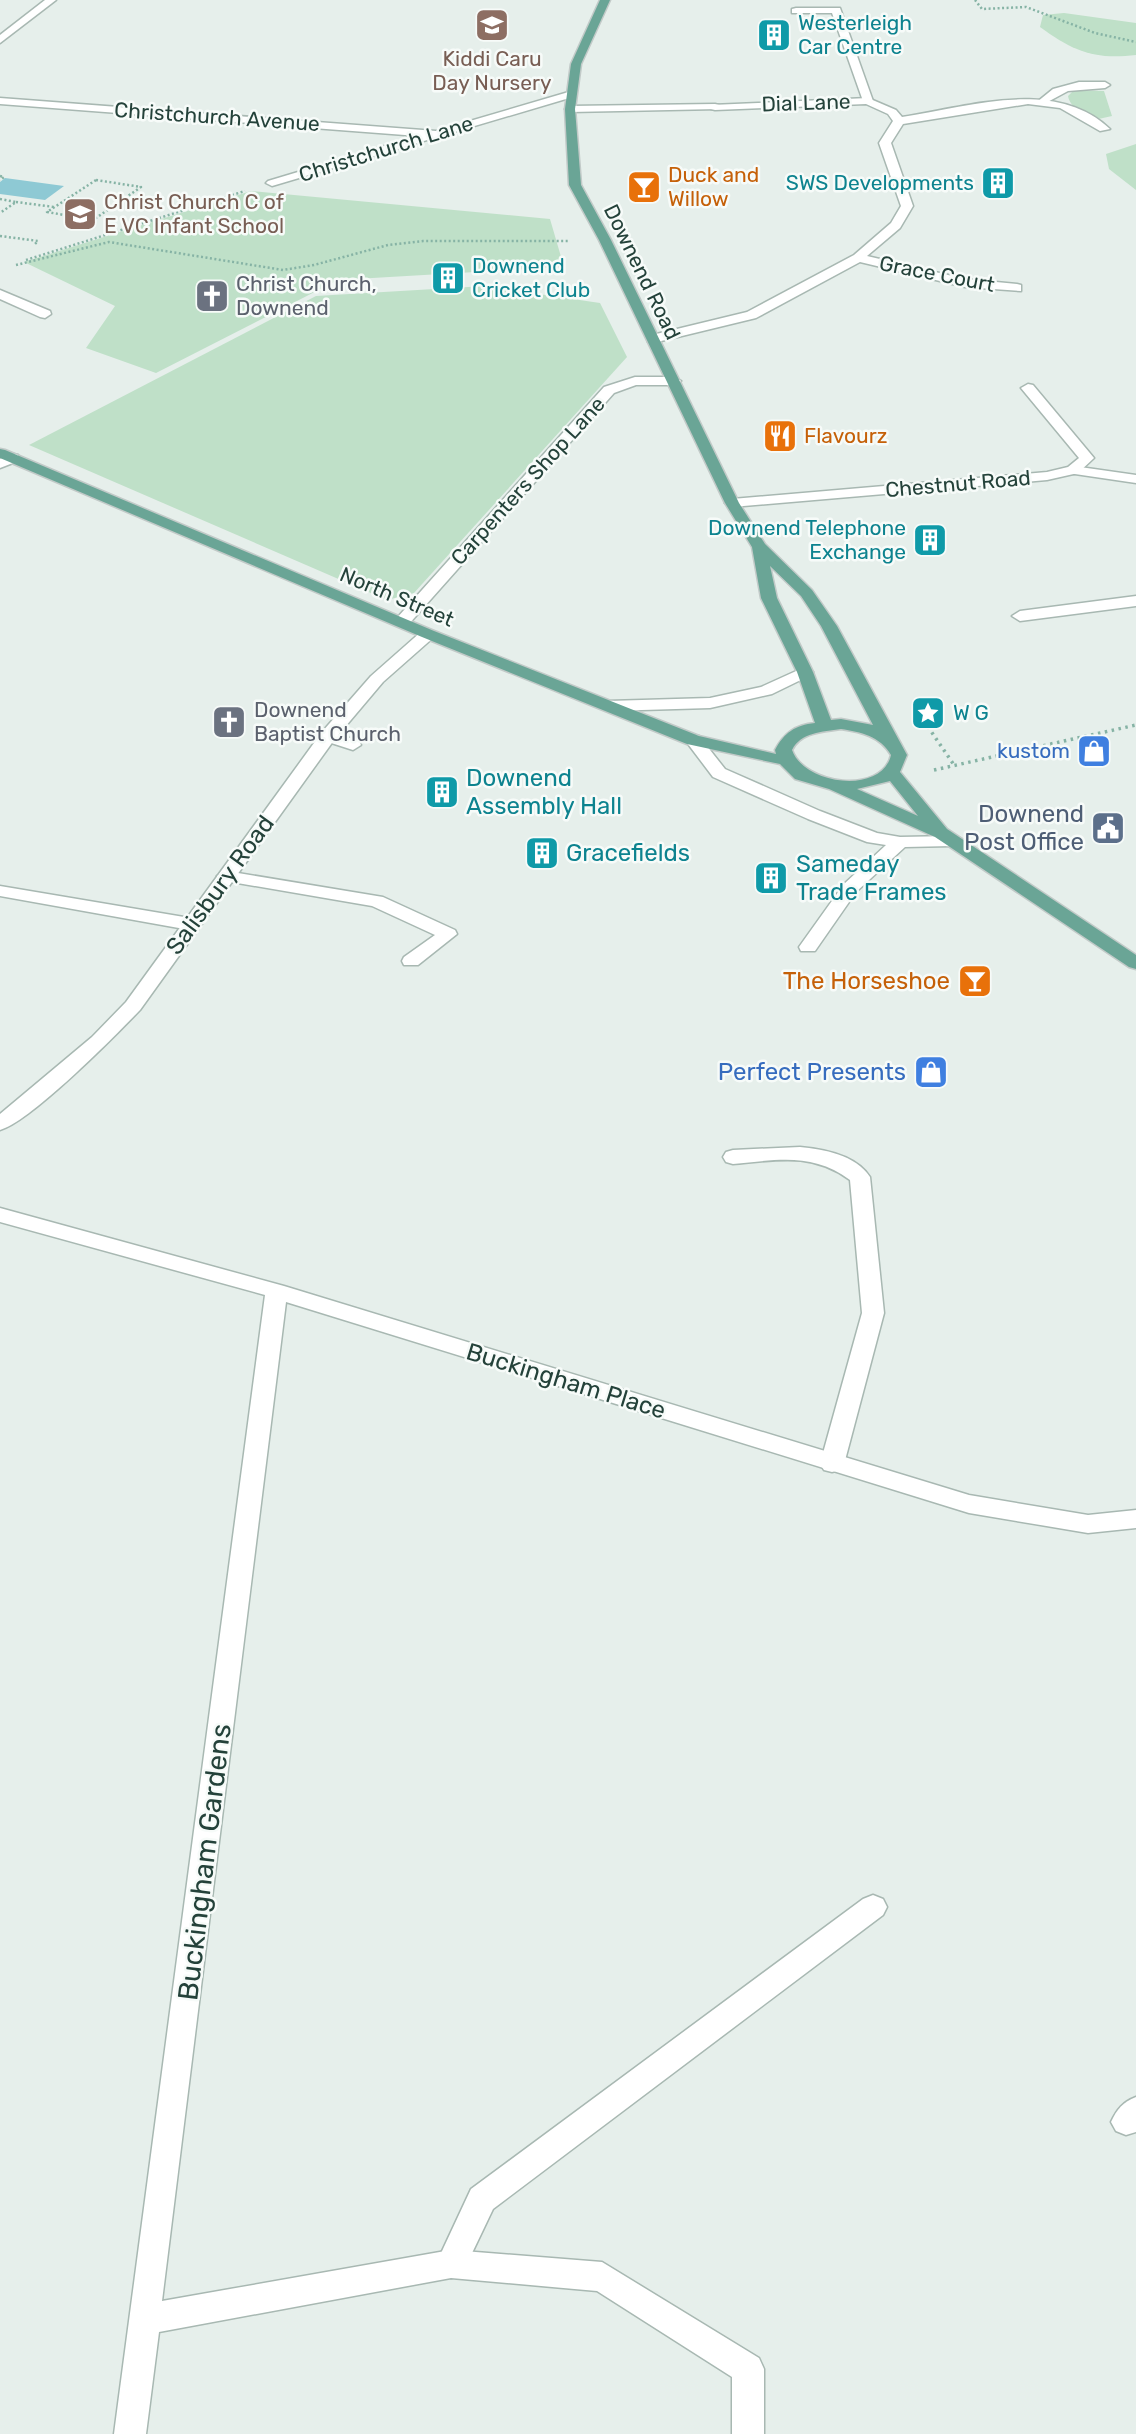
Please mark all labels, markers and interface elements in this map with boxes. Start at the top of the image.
school or university icon: Kiddi Caru Day Nursery [473,6,511,44]
place label: Westerleigh Car Centre [798,10,912,59]
building icon: Westerleigh Car Centre [755,16,793,54]
place label: Kiddi Caru Day Nursery [432,46,552,95]
street label: Dial Lane [761,88,851,117]
street label: Christchurch Avenue [113,97,321,136]
street label: Christchurch Lane [296,110,476,187]
place label: Duck and Willow [668,162,759,211]
building icon: SWS Developments [979,164,1017,202]
bar icon: Duck and Willow [625,168,663,206]
place label: SWS Developments [786,170,974,195]
place label: Christ Church C of E VC Infant School [104,189,284,238]
school or university icon: Christ Church C of E VC Infant School [61,195,99,233]
street label: Downend Road [599,200,686,344]
street label: Grace Court [877,250,997,297]
place label: Downend Cricket Club [472,253,590,302]
building icon: Downend Cricket Club [429,259,467,297]
place label: Christ Church, Downend [236,271,377,320]
church icon: Christ Church, Downend [193,277,231,315]
street label: Carpenters Shop Lane [446,391,610,570]
restaurant icon: Flavourz [761,417,799,455]
place label: Flavourz [804,423,887,448]
street label: Chestnut Road [884,465,1032,502]
place label: Downend Telephone Exchange [708,515,906,564]
building icon: Downend Telephone Exchange [911,521,949,559]
street label: North Street [336,561,458,632]
place icon: W G [909,694,947,732]
place label: Downend Baptist Church [254,697,401,746]
place label: W G [953,700,989,725]
church icon: Downend Baptist Church [210,703,248,741]
shop icon: kustom [1075,732,1113,770]
place label: kustom [997,738,1070,763]
place label: Downend Assembly Hall [466,764,622,820]
building icon: Downend Assembly Hall [423,773,461,811]
place label: Downend Post Office [964,800,1084,856]
public building icon: Downend Post Office [1089,809,1127,847]
street label: Salisbury Road [160,810,280,960]
building icon: Gracefields [523,834,561,872]
place label: Gracefields [566,839,690,867]
place label: Sameday Trade Frames [796,850,947,906]
building icon: Sameday Trade Frames [752,859,790,897]
bar icon: The Horseshoe [956,962,994,1000]
place label: The Horseshoe [783,967,950,995]
shop icon: Perfect Presents [912,1053,950,1091]
place label: Perfect Presents [718,1058,906,1086]
street label: Buckingham Place [463,1337,669,1425]
street label: Buckingham Gardens [171,1722,238,2002]

